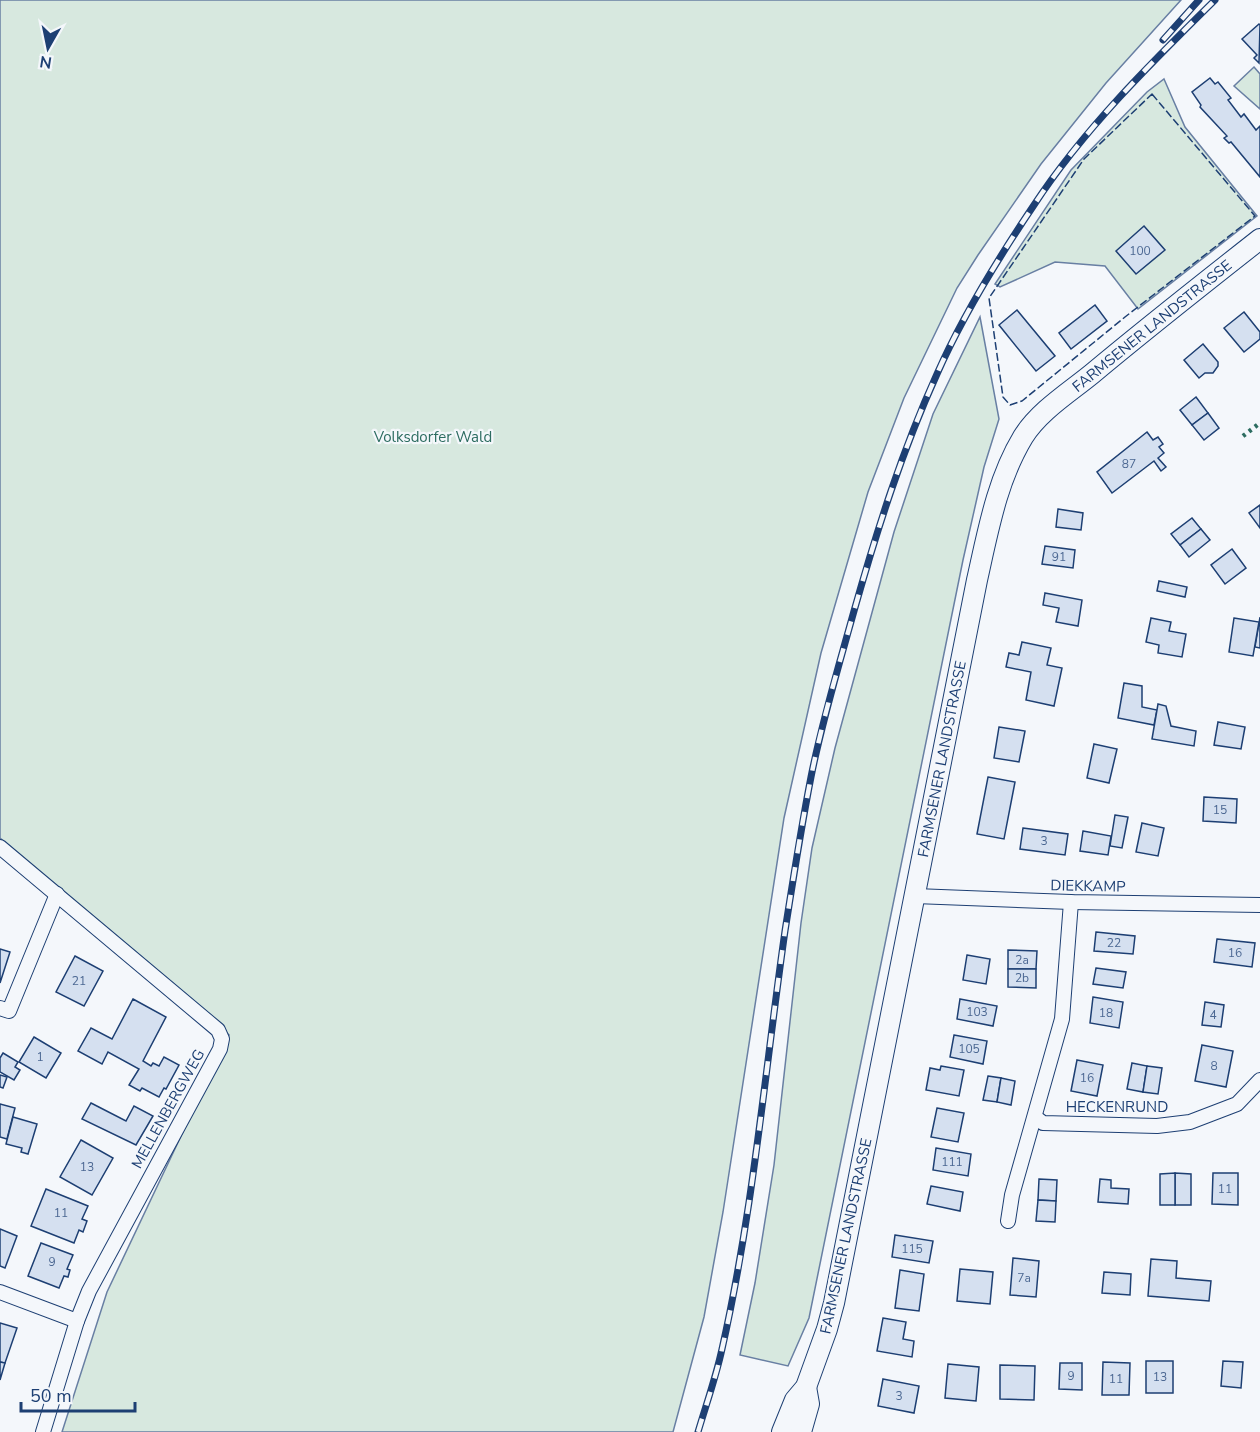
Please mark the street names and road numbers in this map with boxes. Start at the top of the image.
street label: FARMSENER LANDSTRASSE [1068,255,1236,397]
street label: FARMSENER LANDSTRASSE [913,659,971,859]
street label: DIEKKAMP [1050,875,1126,897]
street label: MELLENBERGWEG [127,1046,209,1172]
street label: HECKENRUND [1066,1097,1168,1117]
street label: FARMSENER LANDSTRASSE [815,1136,877,1336]

